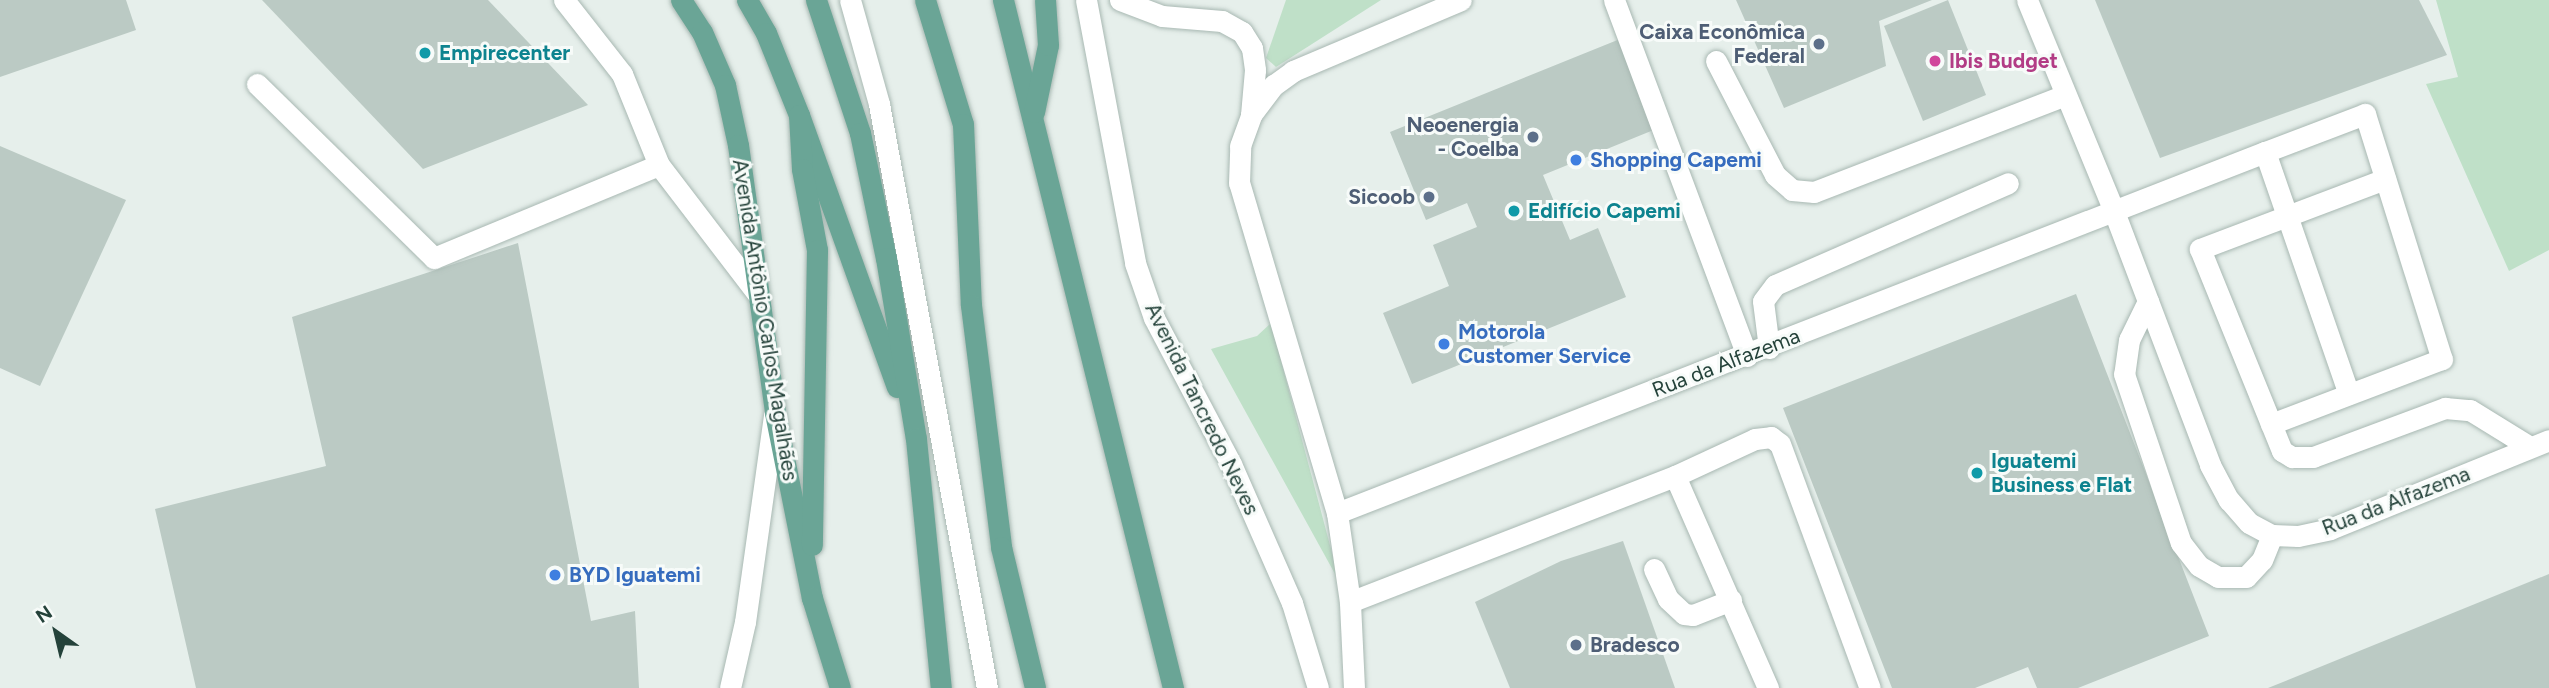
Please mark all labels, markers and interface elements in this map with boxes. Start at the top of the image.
place label: Caixa Econômica Federal [1639,19,1805,69]
marker: Caixa Econômica Federal [1811,36,1827,52]
place label: Empirecenter [439,40,570,66]
marker: Empirecenter [417,45,433,61]
place label: Ibis Budget [1949,48,2058,74]
marker: Ibis Budget [1927,53,1943,69]
place label: Neoenergia - Coelba [1406,112,1519,162]
marker: Neoenergia - Coelba [1525,129,1541,145]
place label: Shopping Capemi [1590,147,1762,173]
marker: Shopping Capemi [1568,152,1584,168]
street label: Avenida Antônio Carlos Magalhães [727,157,803,483]
place label: Sicoob [1348,184,1415,210]
marker: Sicoob [1421,189,1437,205]
place label: Edifício Capemi [1528,198,1681,224]
marker: Edifício Capemi [1506,203,1522,219]
street label: Avenida Tancredo Neves [1140,299,1264,519]
place label: Motorola Customer Service [1458,319,1631,369]
street label: Rua da Alfazema [1648,323,1804,403]
marker: Motorola Customer Service [1436,336,1452,352]
place label: Iguatemi Business e Flat [1991,448,2132,498]
street label: Rua da Alfazema [2318,461,2474,541]
marker: Iguatemi Business e Flat [1969,465,1985,481]
place label: BYD Iguatemi [569,562,701,588]
marker: BYD Iguatemi [547,567,563,583]
north arrow [21,597,91,667]
text: N [31,601,56,628]
place label: Bradesco [1590,632,1680,658]
marker: Bradesco [1568,637,1584,653]

